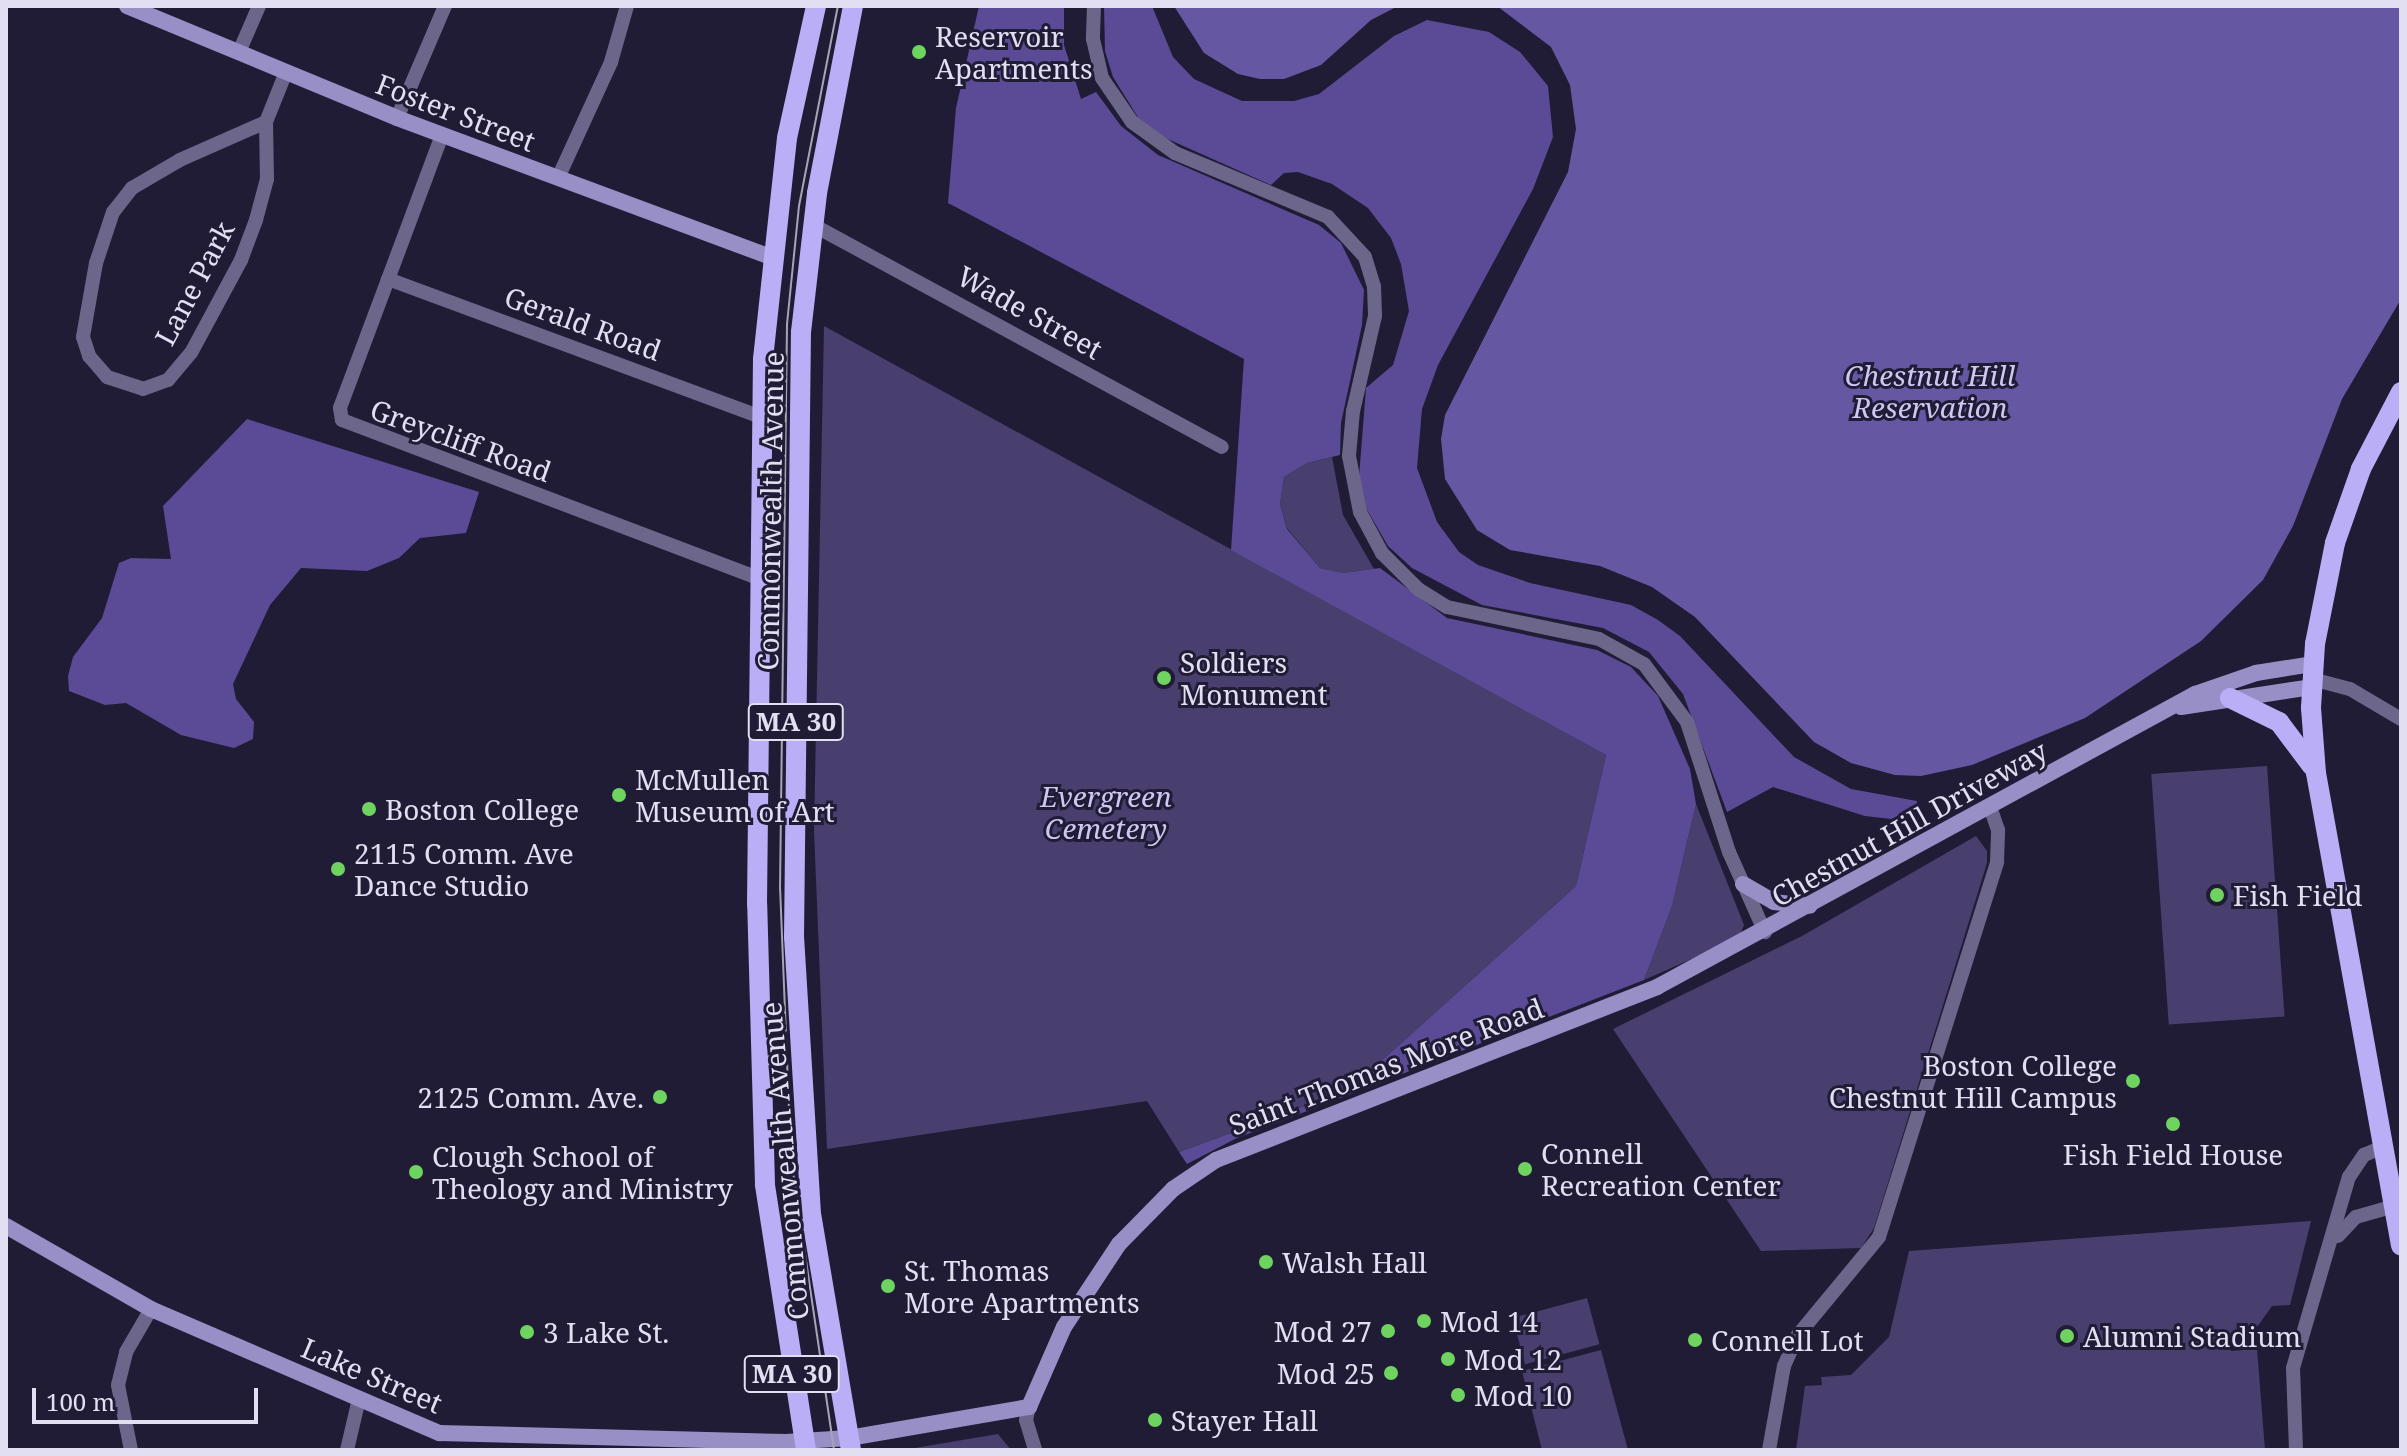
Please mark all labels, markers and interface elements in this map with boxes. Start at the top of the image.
place label: Reservoir Apartments [935,19,1093,85]
marker: Reservoir Apartments [910,43,928,61]
street label: Foster Street [372,66,540,158]
street label: Lane Park [147,215,241,351]
street label: Wade Street [952,258,1108,366]
street label: Gerald Road [500,279,666,367]
street label: Commonwealth Avenue [750,351,790,671]
park label: Chestnut Hill Reservation [1845,358,2015,424]
street label: Greycliff Road [366,392,556,488]
place label: Soldiers Monument [1180,645,1328,711]
marker: Soldiers Monument [1155,669,1173,687]
road number: MA 30 [746,700,846,744]
street label: Chestnut Hill Driveway [1765,733,2053,913]
place label: McMullen Museum of Art [635,762,835,828]
park label: Evergreen Cemetery [1040,779,1172,845]
marker: McMullen Museum of Art [610,786,628,804]
place label: Boston College [385,792,579,826]
marker: Boston College [360,800,378,818]
place label: 2115 Comm. Ave Dance Studio [354,836,574,902]
marker: 2115 Comm. Ave Dance Studio [329,860,347,878]
place label: Fish Field [2233,878,2362,912]
marker: Fish Field [2208,886,2226,904]
street label: Saint Thomas More Road [1224,991,1548,1141]
street label: Commonwealth Avenue [753,1001,815,1321]
place label: Boston College Chestnut Hill Campus [1829,1048,2117,1114]
marker: Boston College Chestnut Hill Campus [2124,1072,2142,1090]
place label: 2125 Comm. Ave. [417,1080,644,1114]
marker: 2125 Comm. Ave. [651,1088,669,1106]
marker: Fish Field House [2164,1115,2182,1133]
place label: Connell Recreation Center [1541,1136,1781,1202]
place label: Fish Field House [2063,1137,2283,1171]
place label: Clough School of Theology and Ministry [432,1139,733,1205]
marker: Connell Recreation Center [1516,1160,1534,1178]
marker: Clough School of Theology and Ministry [407,1163,425,1181]
place label: Walsh Hall [1282,1245,1427,1279]
place label: St. Thomas More Apartments [904,1253,1140,1319]
marker: Walsh Hall [1257,1253,1275,1271]
marker: St. Thomas More Apartments [879,1277,897,1295]
place label: Mod 14 [1440,1304,1538,1338]
marker: Mod 14 [1415,1312,1433,1330]
place label: Mod 27 [1274,1314,1372,1348]
place label: 3 Lake St. [543,1315,669,1349]
place label: Alumni Stadium [2083,1319,2301,1353]
marker: Mod 27 [1379,1322,1397,1340]
marker: 3 Lake St. [518,1323,536,1341]
place label: Connell Lot [1711,1323,1864,1357]
marker: Alumni Stadium [2058,1327,2076,1345]
street label: Lake Street [297,1330,447,1420]
marker: Connell Lot [1686,1331,1704,1349]
place label: Mod 12 [1464,1342,1562,1376]
marker: Mod 12 [1439,1350,1457,1368]
road number: MA 30 [742,1352,842,1396]
place label: Mod 25 [1277,1356,1375,1390]
marker: Mod 25 [1382,1364,1400,1382]
scale bar [36,1372,262,1422]
place label: Mod 10 [1474,1378,1572,1412]
text: 100 m [46,1385,115,1418]
marker: Mod 10 [1449,1386,1467,1404]
place label: Stayer Hall [1171,1403,1318,1437]
marker: Stayer Hall [1146,1411,1164,1429]

